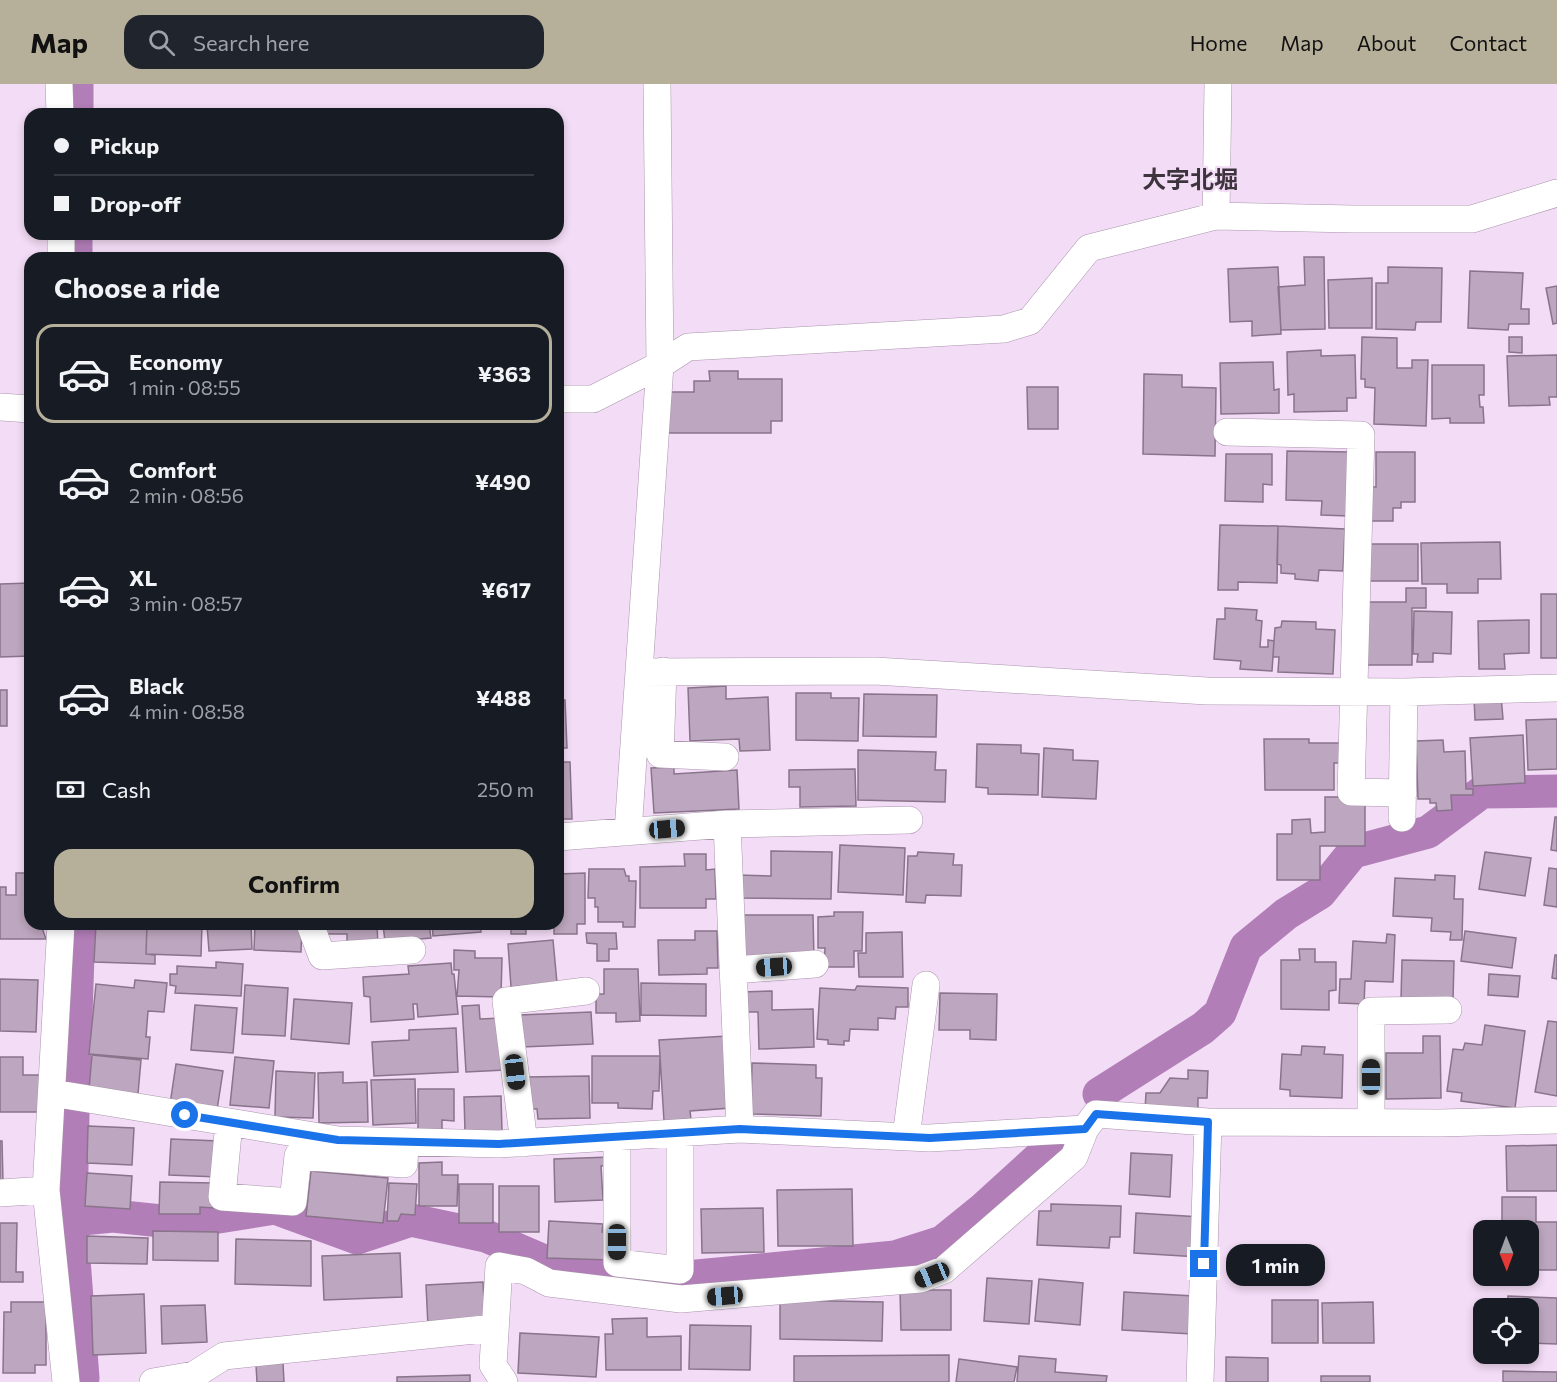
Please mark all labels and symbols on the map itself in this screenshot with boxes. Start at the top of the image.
district label: 大字北堀 [1142,164,1238,193]
car [648,818,686,840]
car [755,957,793,977]
car [504,1053,526,1091]
car [1362,1059,1380,1095]
route start [171,1101,198,1128]
north arrow [1473,1220,1539,1286]
car [608,1224,626,1260]
callout: 1 min [1225,1243,1324,1285]
route end [1190,1250,1217,1277]
car [912,1260,952,1290]
car [706,1285,744,1307]

